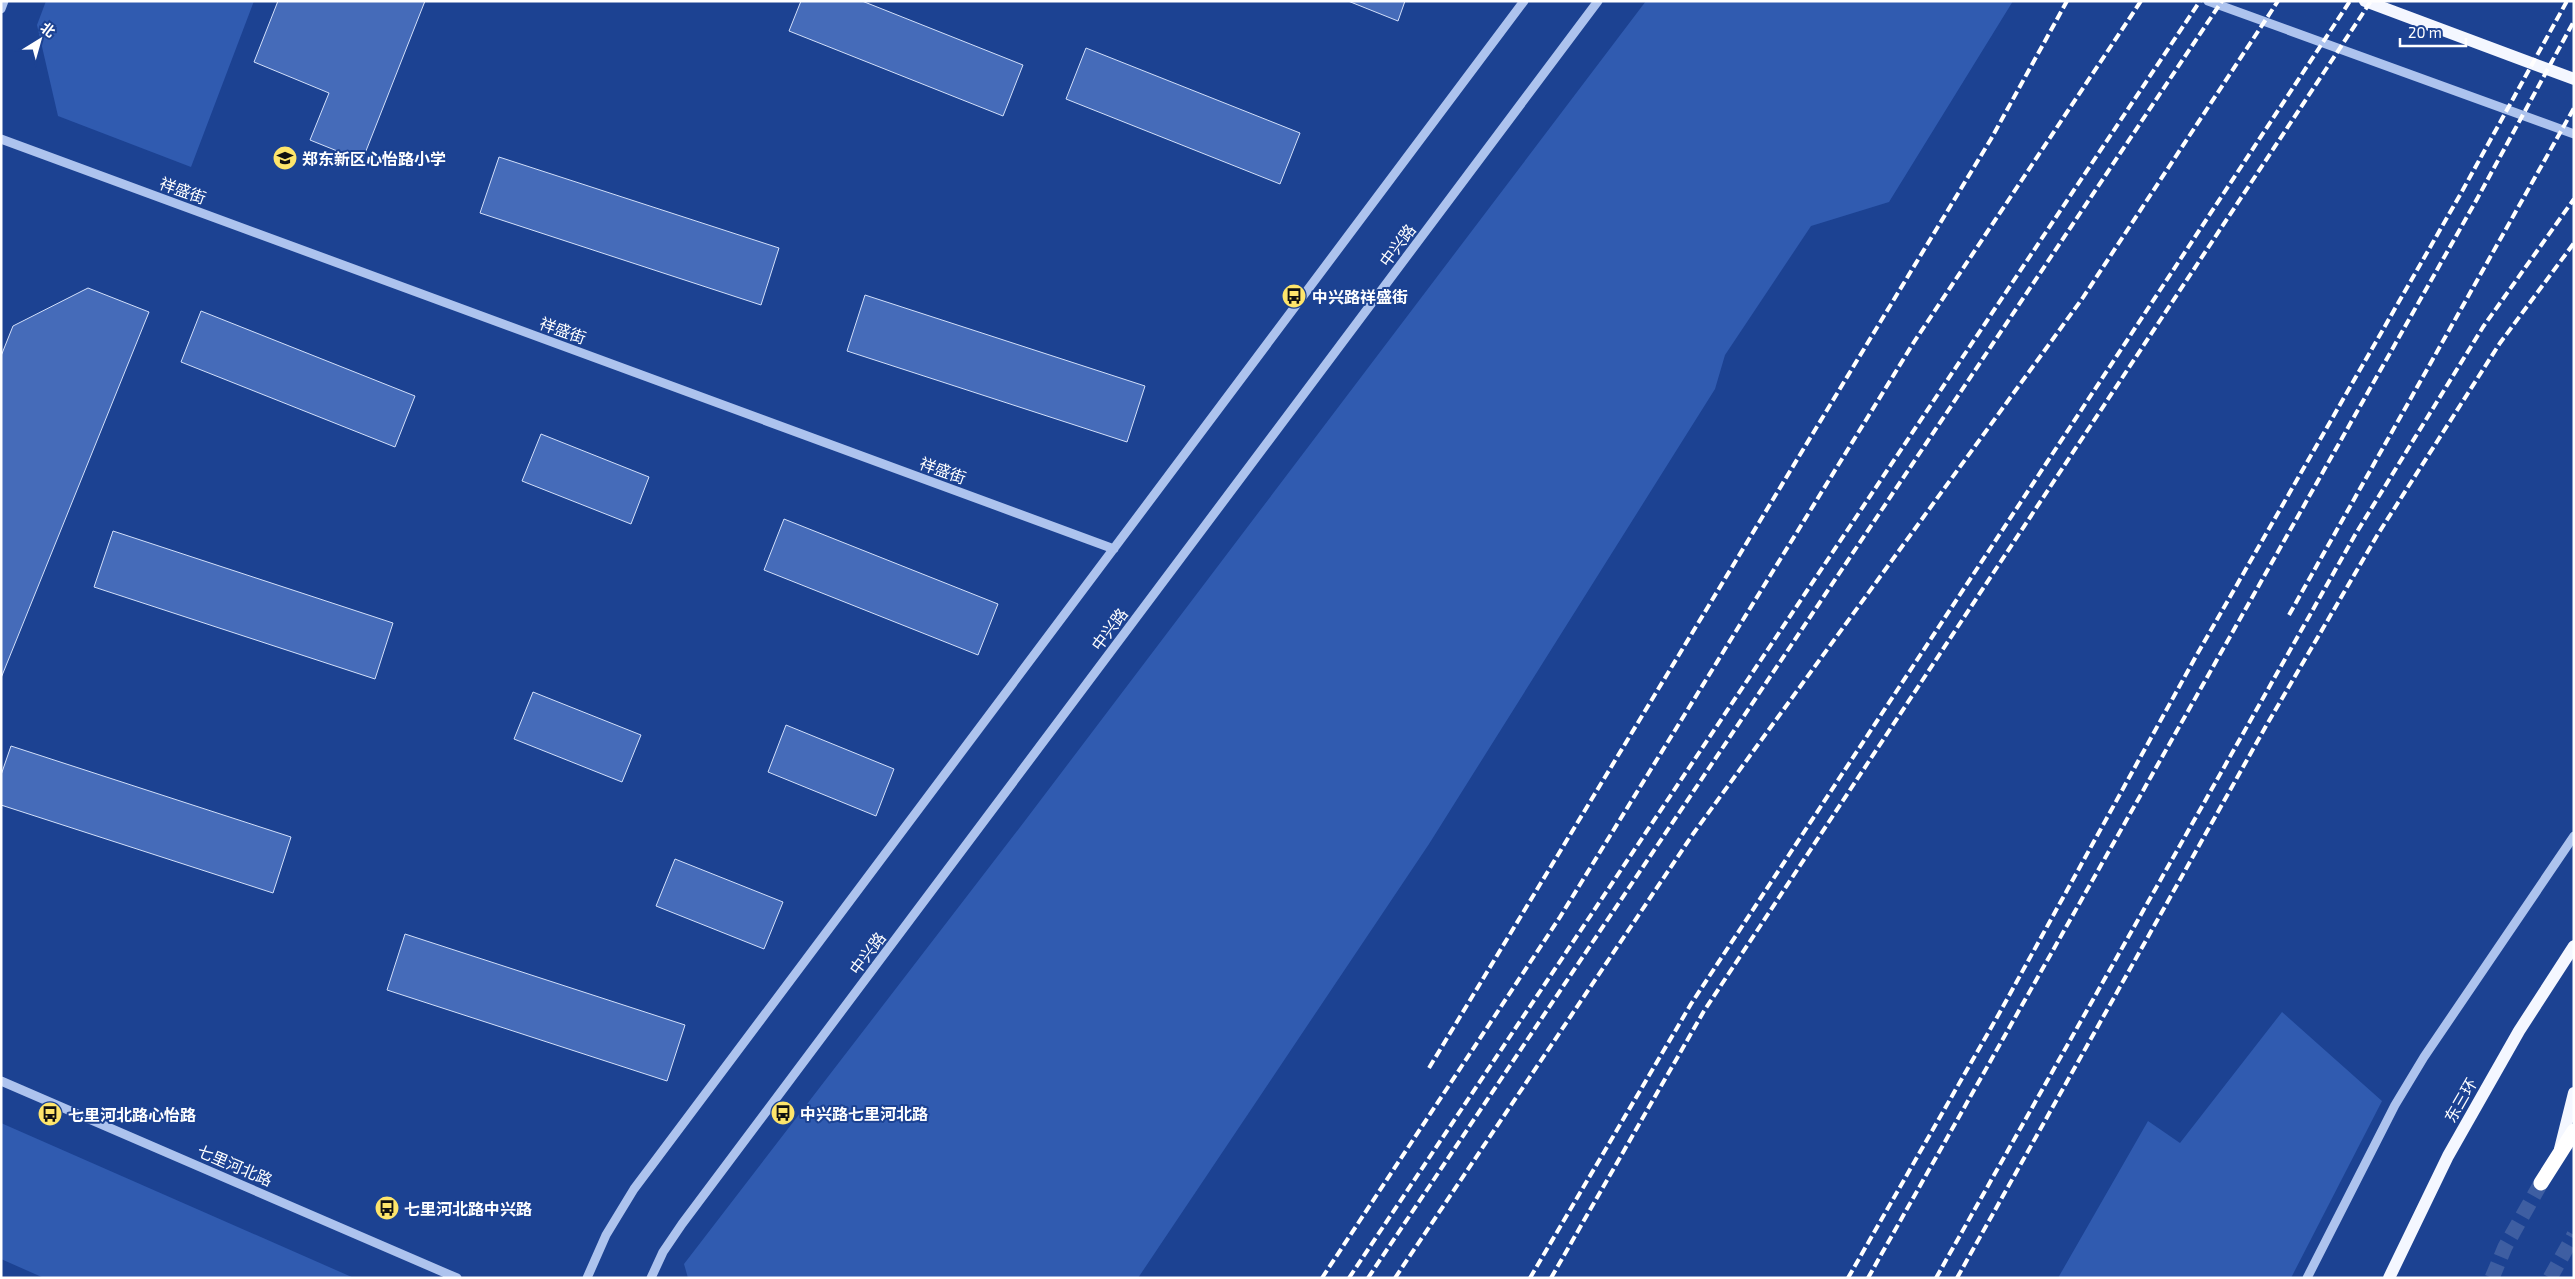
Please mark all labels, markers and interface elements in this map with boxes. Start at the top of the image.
north arrow [15,15,65,65]
scale bar [2400,15,2466,47]
text: 北 [37,18,59,40]
text: 20 m [2408,23,2442,41]
school or university icon: 郑东新区心怡路小学 [272,145,298,171]
place label: 郑东新区心怡路小学 [302,149,446,168]
street label: 祥盛街 [157,173,209,207]
street label: 中兴路 [1375,220,1419,270]
bus stop icon: 中兴路祥盛街 [1281,283,1307,309]
place label: 中兴路祥盛街 [1312,287,1408,306]
street label: 祥盛街 [537,313,589,347]
street label: 祥盛街 [917,453,969,487]
street label: 中兴路 [1087,604,1131,654]
street label: 中兴路 [845,928,889,978]
street label: 东三环 [2440,1074,2480,1126]
bus stop icon: 中兴路七里河北路 [770,1100,796,1126]
bus stop icon: 七里河北路心怡路 [37,1101,63,1127]
place label: 中兴路七里河北路 [800,1104,928,1123]
place label: 七里河北路心怡路 [68,1105,196,1124]
street label: 七里河北路 [194,1141,276,1189]
bus stop icon: 七里河北路中兴路 [374,1195,400,1221]
place label: 七里河北路中兴路 [404,1199,532,1218]

